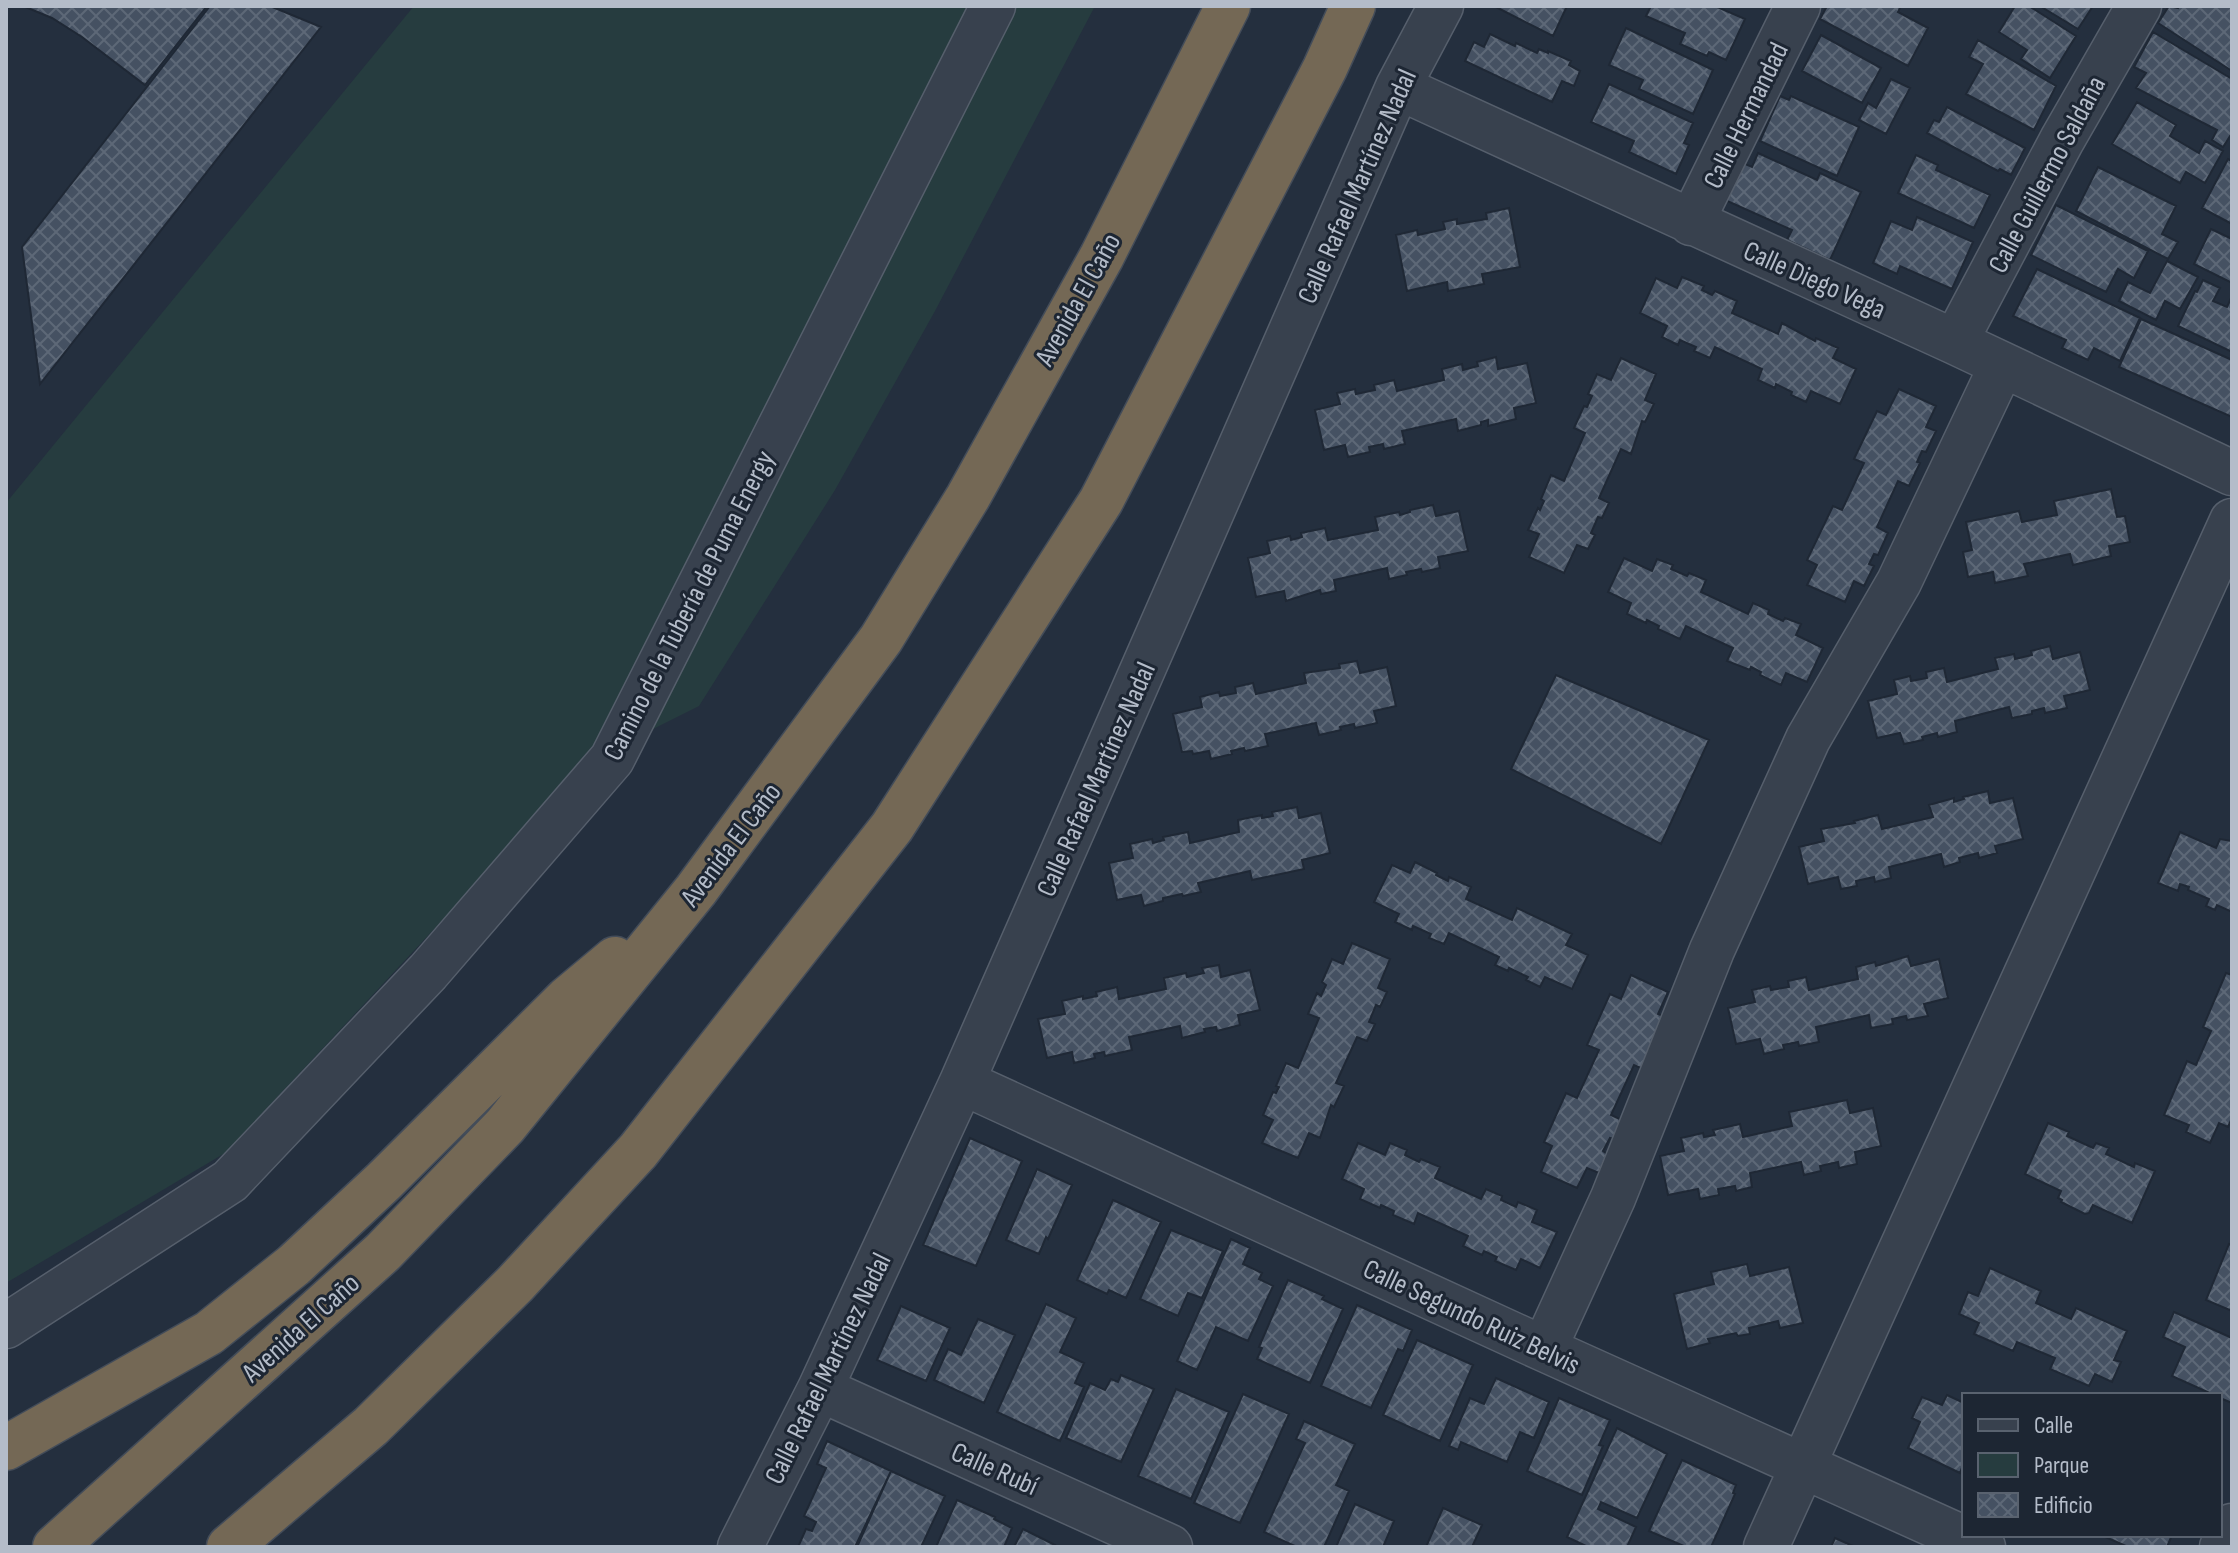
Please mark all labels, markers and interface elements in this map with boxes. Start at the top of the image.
street label: Calle Hermandad [1697,37,1796,194]
street label: Calle Rafael Martínez Nadal [1291,64,1424,309]
street label: Calle Guillermo Saldaña [1982,71,2113,279]
street label: Avenida El Caño [1028,228,1128,373]
street label: Calle Diego Vega [1738,234,1891,326]
street label: Camino de la Tubería de Puma Energy [597,445,782,766]
street label: Calle Rafael Martínez Nadal [1030,657,1163,902]
street label: Avenida El Caño [673,777,788,914]
street label: Calle Rafael Martínez Nadal [758,1248,899,1490]
street label: Calle Segundo Ruiz Belvis [1358,1253,1585,1382]
street label: Avenida El Caño [235,1267,366,1390]
legend [1962,1393,2222,1537]
text: Calle [2034,1411,2073,1440]
street label: Calle Rubí [946,1436,1044,1503]
text: Parque [2034,1451,2089,1480]
text: Edificio [2034,1491,2093,1520]

